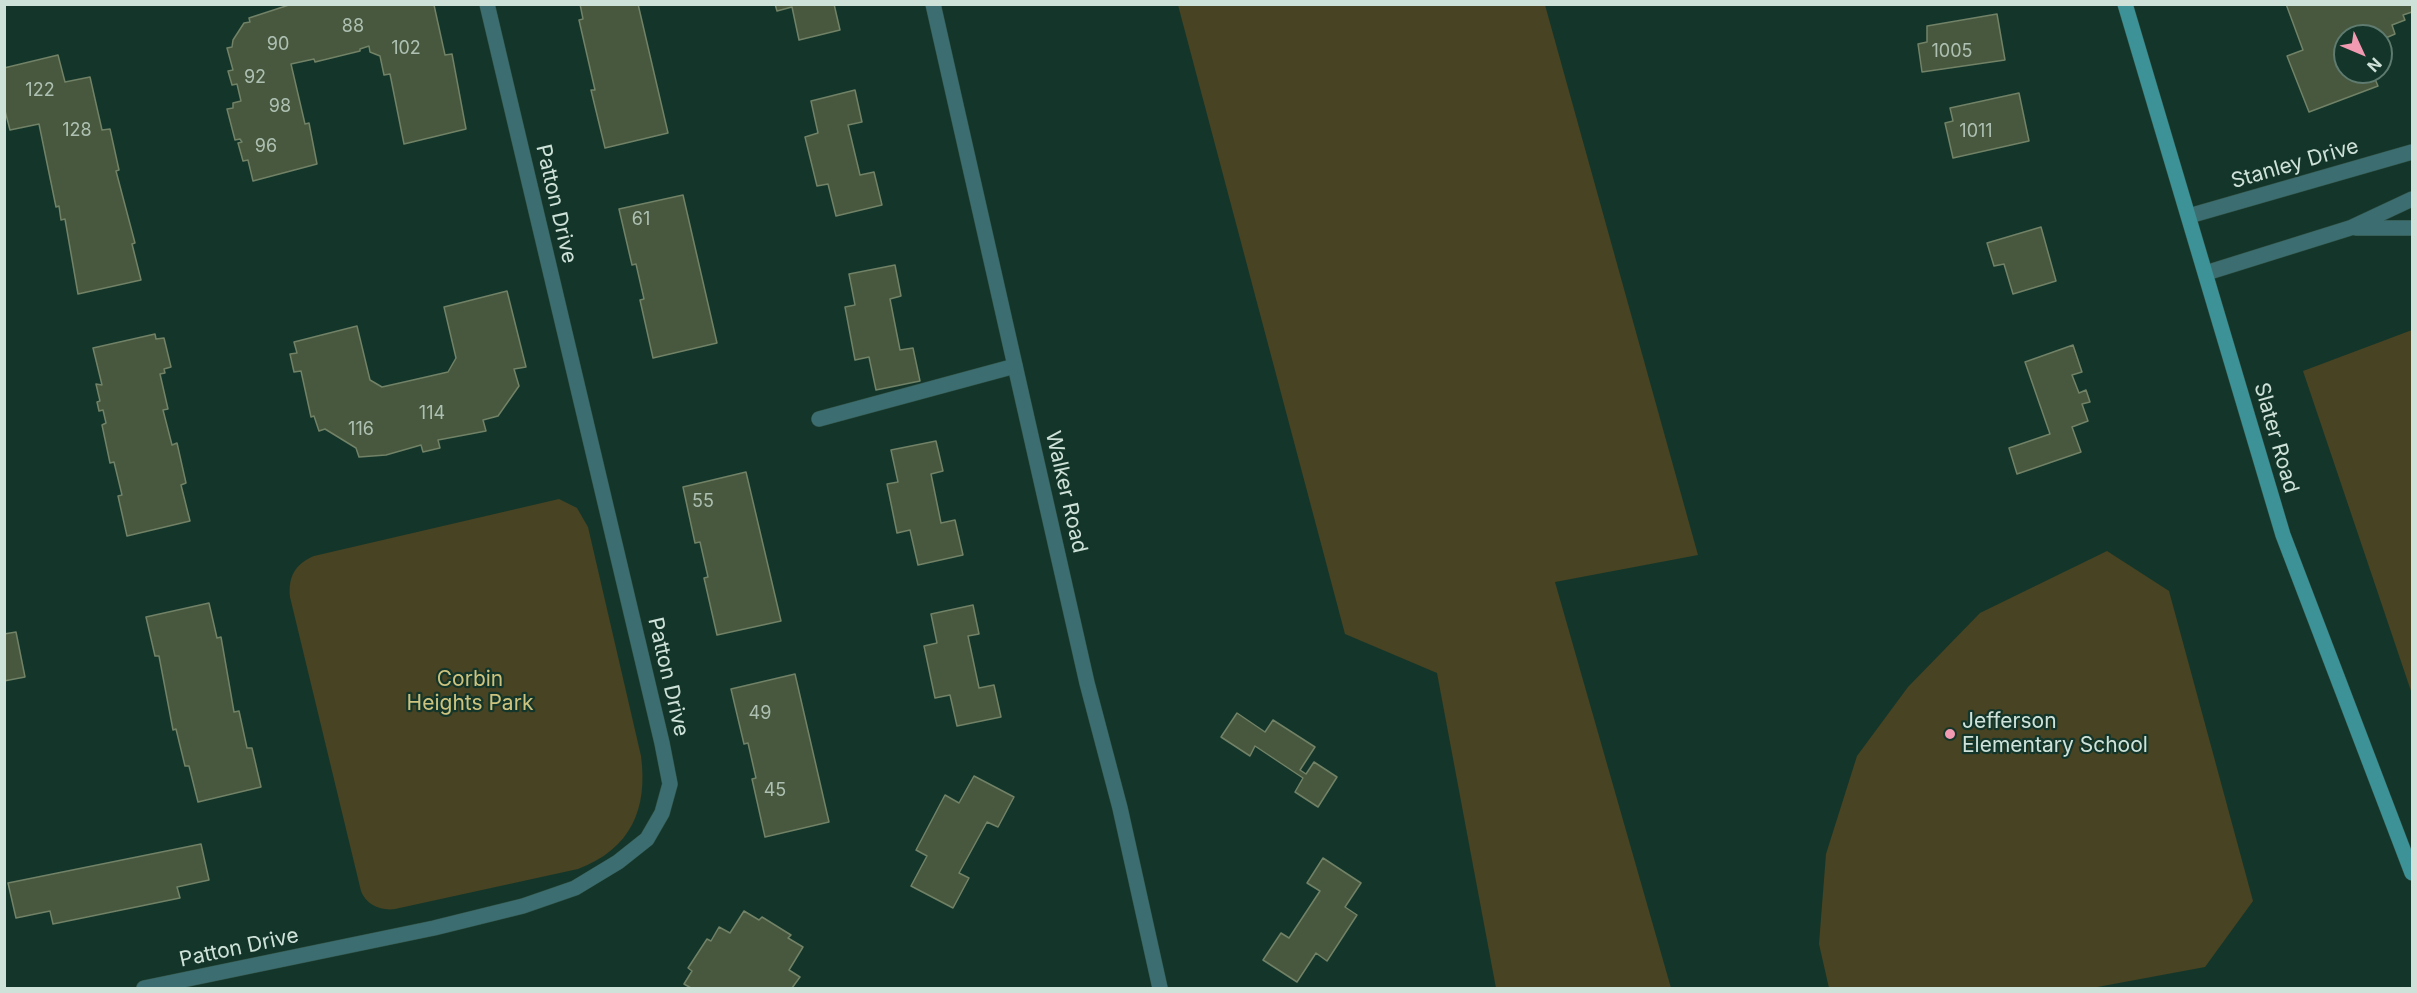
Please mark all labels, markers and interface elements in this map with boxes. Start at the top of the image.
house number: 88 [342,16,364,38]
north arrow [2333,24,2393,84]
house number: 90 [267,34,289,56]
house number: 102 [391,38,421,60]
house number: 1005 [1932,41,1972,63]
text: N [2363,54,2386,76]
house number: 92 [244,67,266,89]
house number: 122 [25,80,55,102]
house number: 98 [269,96,291,118]
house number: 128 [62,120,92,142]
house number: 1011 [1959,121,1993,143]
street label: Stanley Drive [2228,134,2362,194]
house number: 96 [255,136,277,158]
street label: Patton Drive [530,142,582,266]
house number: 61 [632,209,650,231]
street label: Slater Road [2248,380,2304,496]
house number: 114 [419,403,445,425]
house number: 116 [348,419,374,441]
street label: Walker Road [1040,429,1092,555]
house number: 55 [692,491,714,513]
street label: Patton Drive [642,615,694,739]
park label: Corbin Heights Park [407,667,533,717]
house number: 49 [749,703,771,725]
place label: Jefferson Elementary School [1962,709,2148,759]
marker: Jefferson Elementary School [1943,727,1957,741]
house number: 45 [764,780,786,802]
street label: Patton Drive [177,923,301,973]

